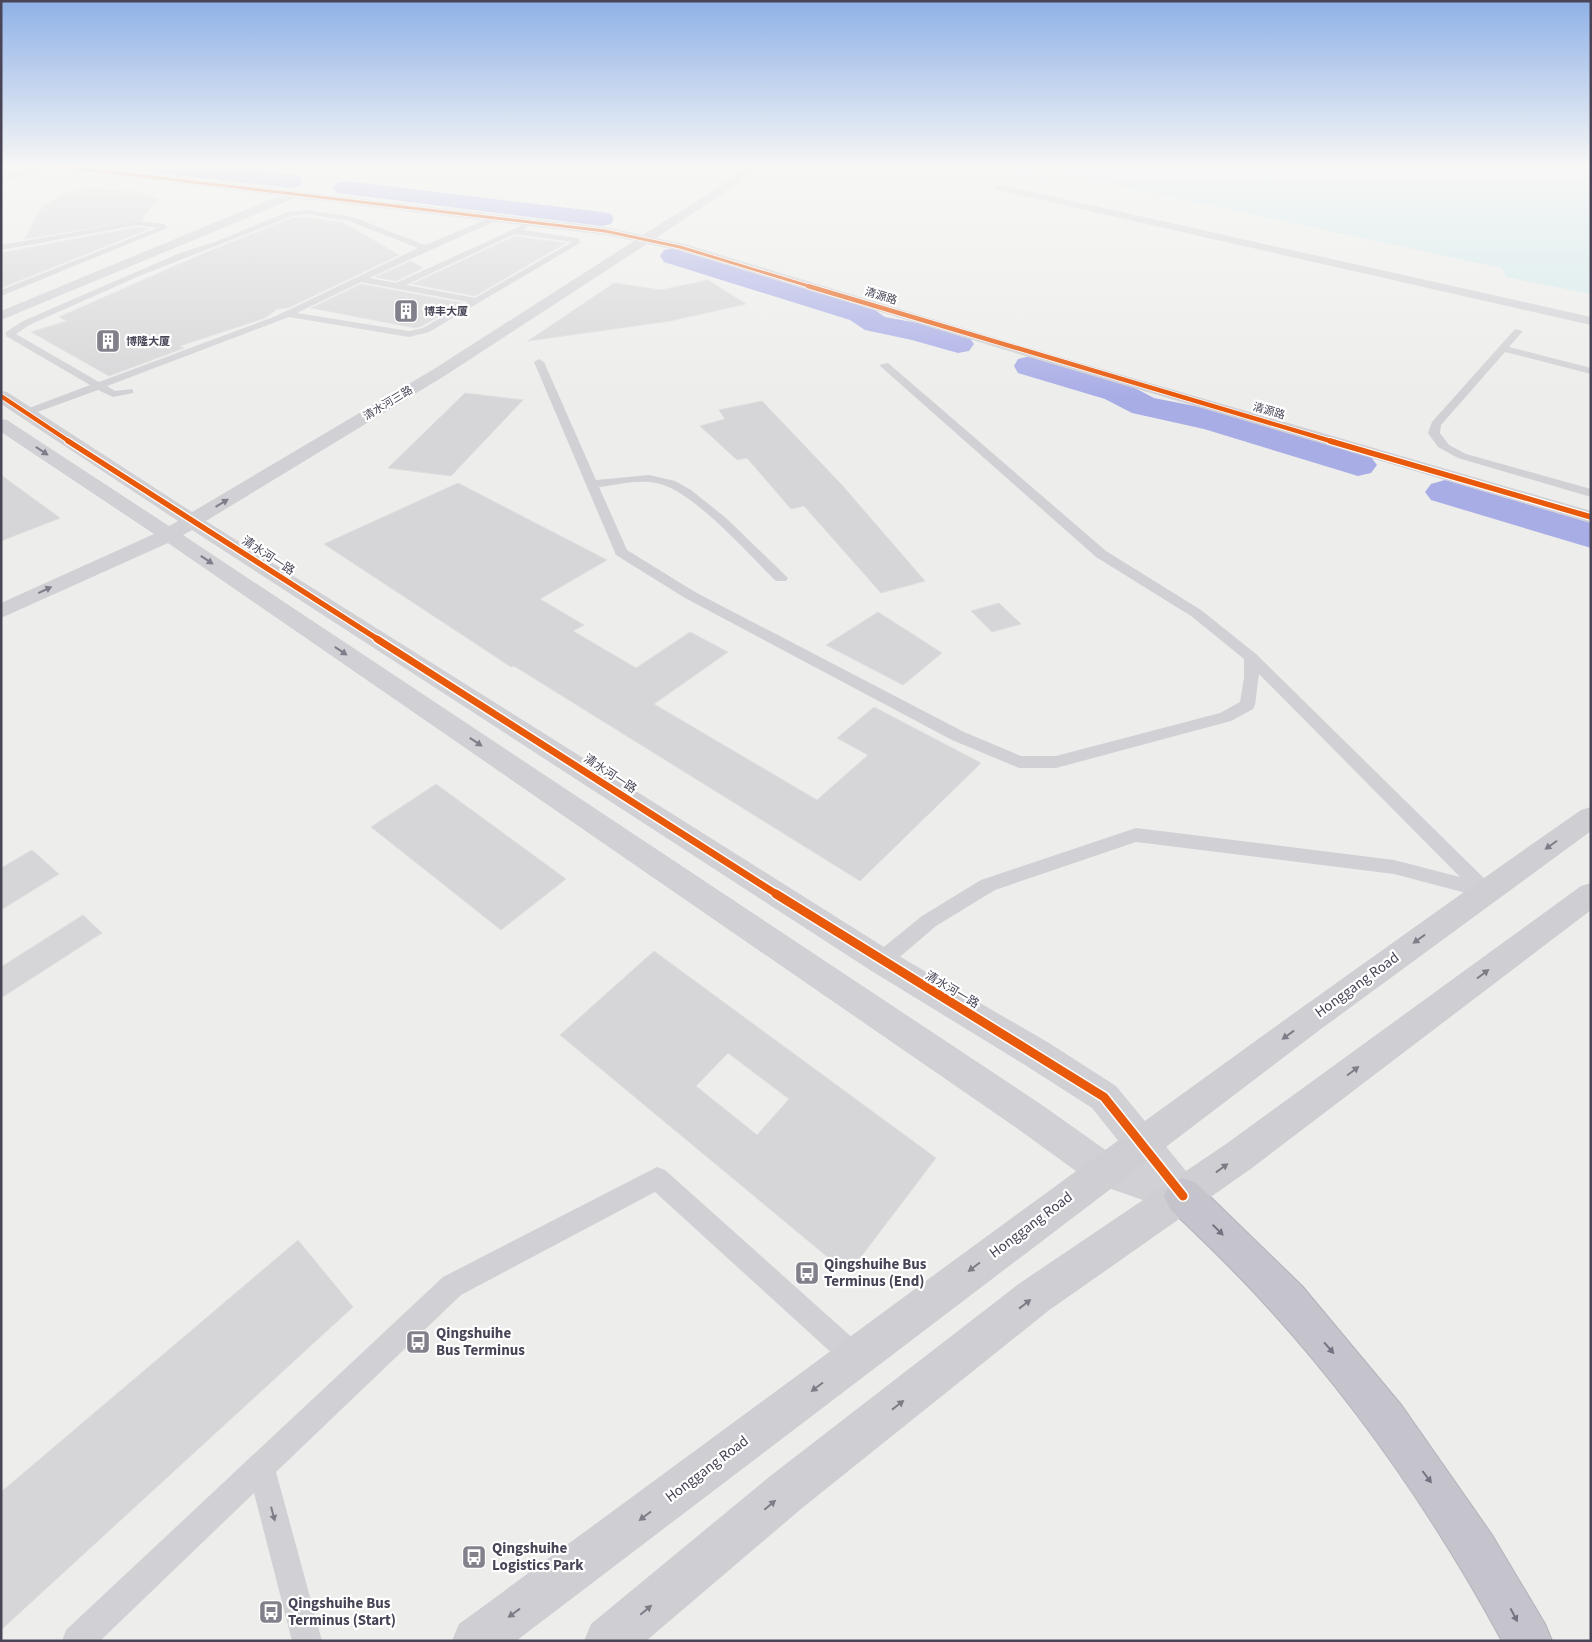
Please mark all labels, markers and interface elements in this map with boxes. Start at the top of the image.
street label: 清源路 [863,284,899,308]
building icon: 博丰大厦 [393,298,419,324]
place label: 博丰大厦 [424,304,468,319]
building icon: 博隆大厦 [95,328,121,354]
place label: 博隆大厦 [126,334,170,349]
street label: 清水河三路 [361,382,415,424]
street label: 清源路 [1251,399,1287,423]
one-way arrow [35,446,48,456]
one-way arrow [216,499,229,508]
street label: 清水河一路 [238,533,298,579]
one-way arrow [200,555,213,565]
one-way arrow [38,586,53,595]
one-way arrow [334,646,348,656]
one-way arrow [469,737,482,747]
street label: 清水河一路 [580,751,640,797]
one-way arrow [1544,840,1558,850]
one-way arrow [1412,934,1426,944]
street label: Honggang Road [1311,947,1403,1023]
street label: 清水河一路 [922,967,982,1013]
one-way arrow [1476,968,1489,979]
one-way arrow [1282,1030,1295,1041]
one-way arrow [1346,1065,1359,1076]
one-way arrow [1215,1163,1229,1173]
street label: Honggang Road [985,1187,1077,1263]
one-way arrow [1212,1224,1224,1236]
place label: Qingshuihe Bus Terminus (End) [824,1254,927,1292]
bus stop icon: Qingshuihe Bus Terminus (End) [794,1260,820,1286]
one-way arrow [967,1262,981,1272]
one-way arrow [1018,1298,1031,1309]
place label: Qingshuihe Bus Terminus [436,1323,525,1361]
bus stop icon: Qingshuihe Bus Terminus [405,1329,431,1355]
one-way arrow [1323,1342,1335,1354]
one-way arrow [811,1382,824,1393]
one-way arrow [891,1399,904,1410]
street label: Honggang Road [661,1431,753,1507]
one-way arrow [1422,1470,1433,1483]
one-way arrow [764,1500,777,1511]
one-way arrow [269,1506,277,1521]
one-way arrow [638,1511,652,1521]
place label: Qingshuihe Logistics Park [492,1538,584,1576]
bus stop icon: Qingshuihe Logistics Park [461,1544,487,1570]
place label: Qingshuihe Bus Terminus (Start) [288,1593,396,1631]
bus stop icon: Qingshuihe Bus Terminus (Start) [258,1599,284,1625]
one-way arrow [639,1604,652,1615]
one-way arrow [1510,1607,1518,1622]
one-way arrow [507,1608,521,1618]

